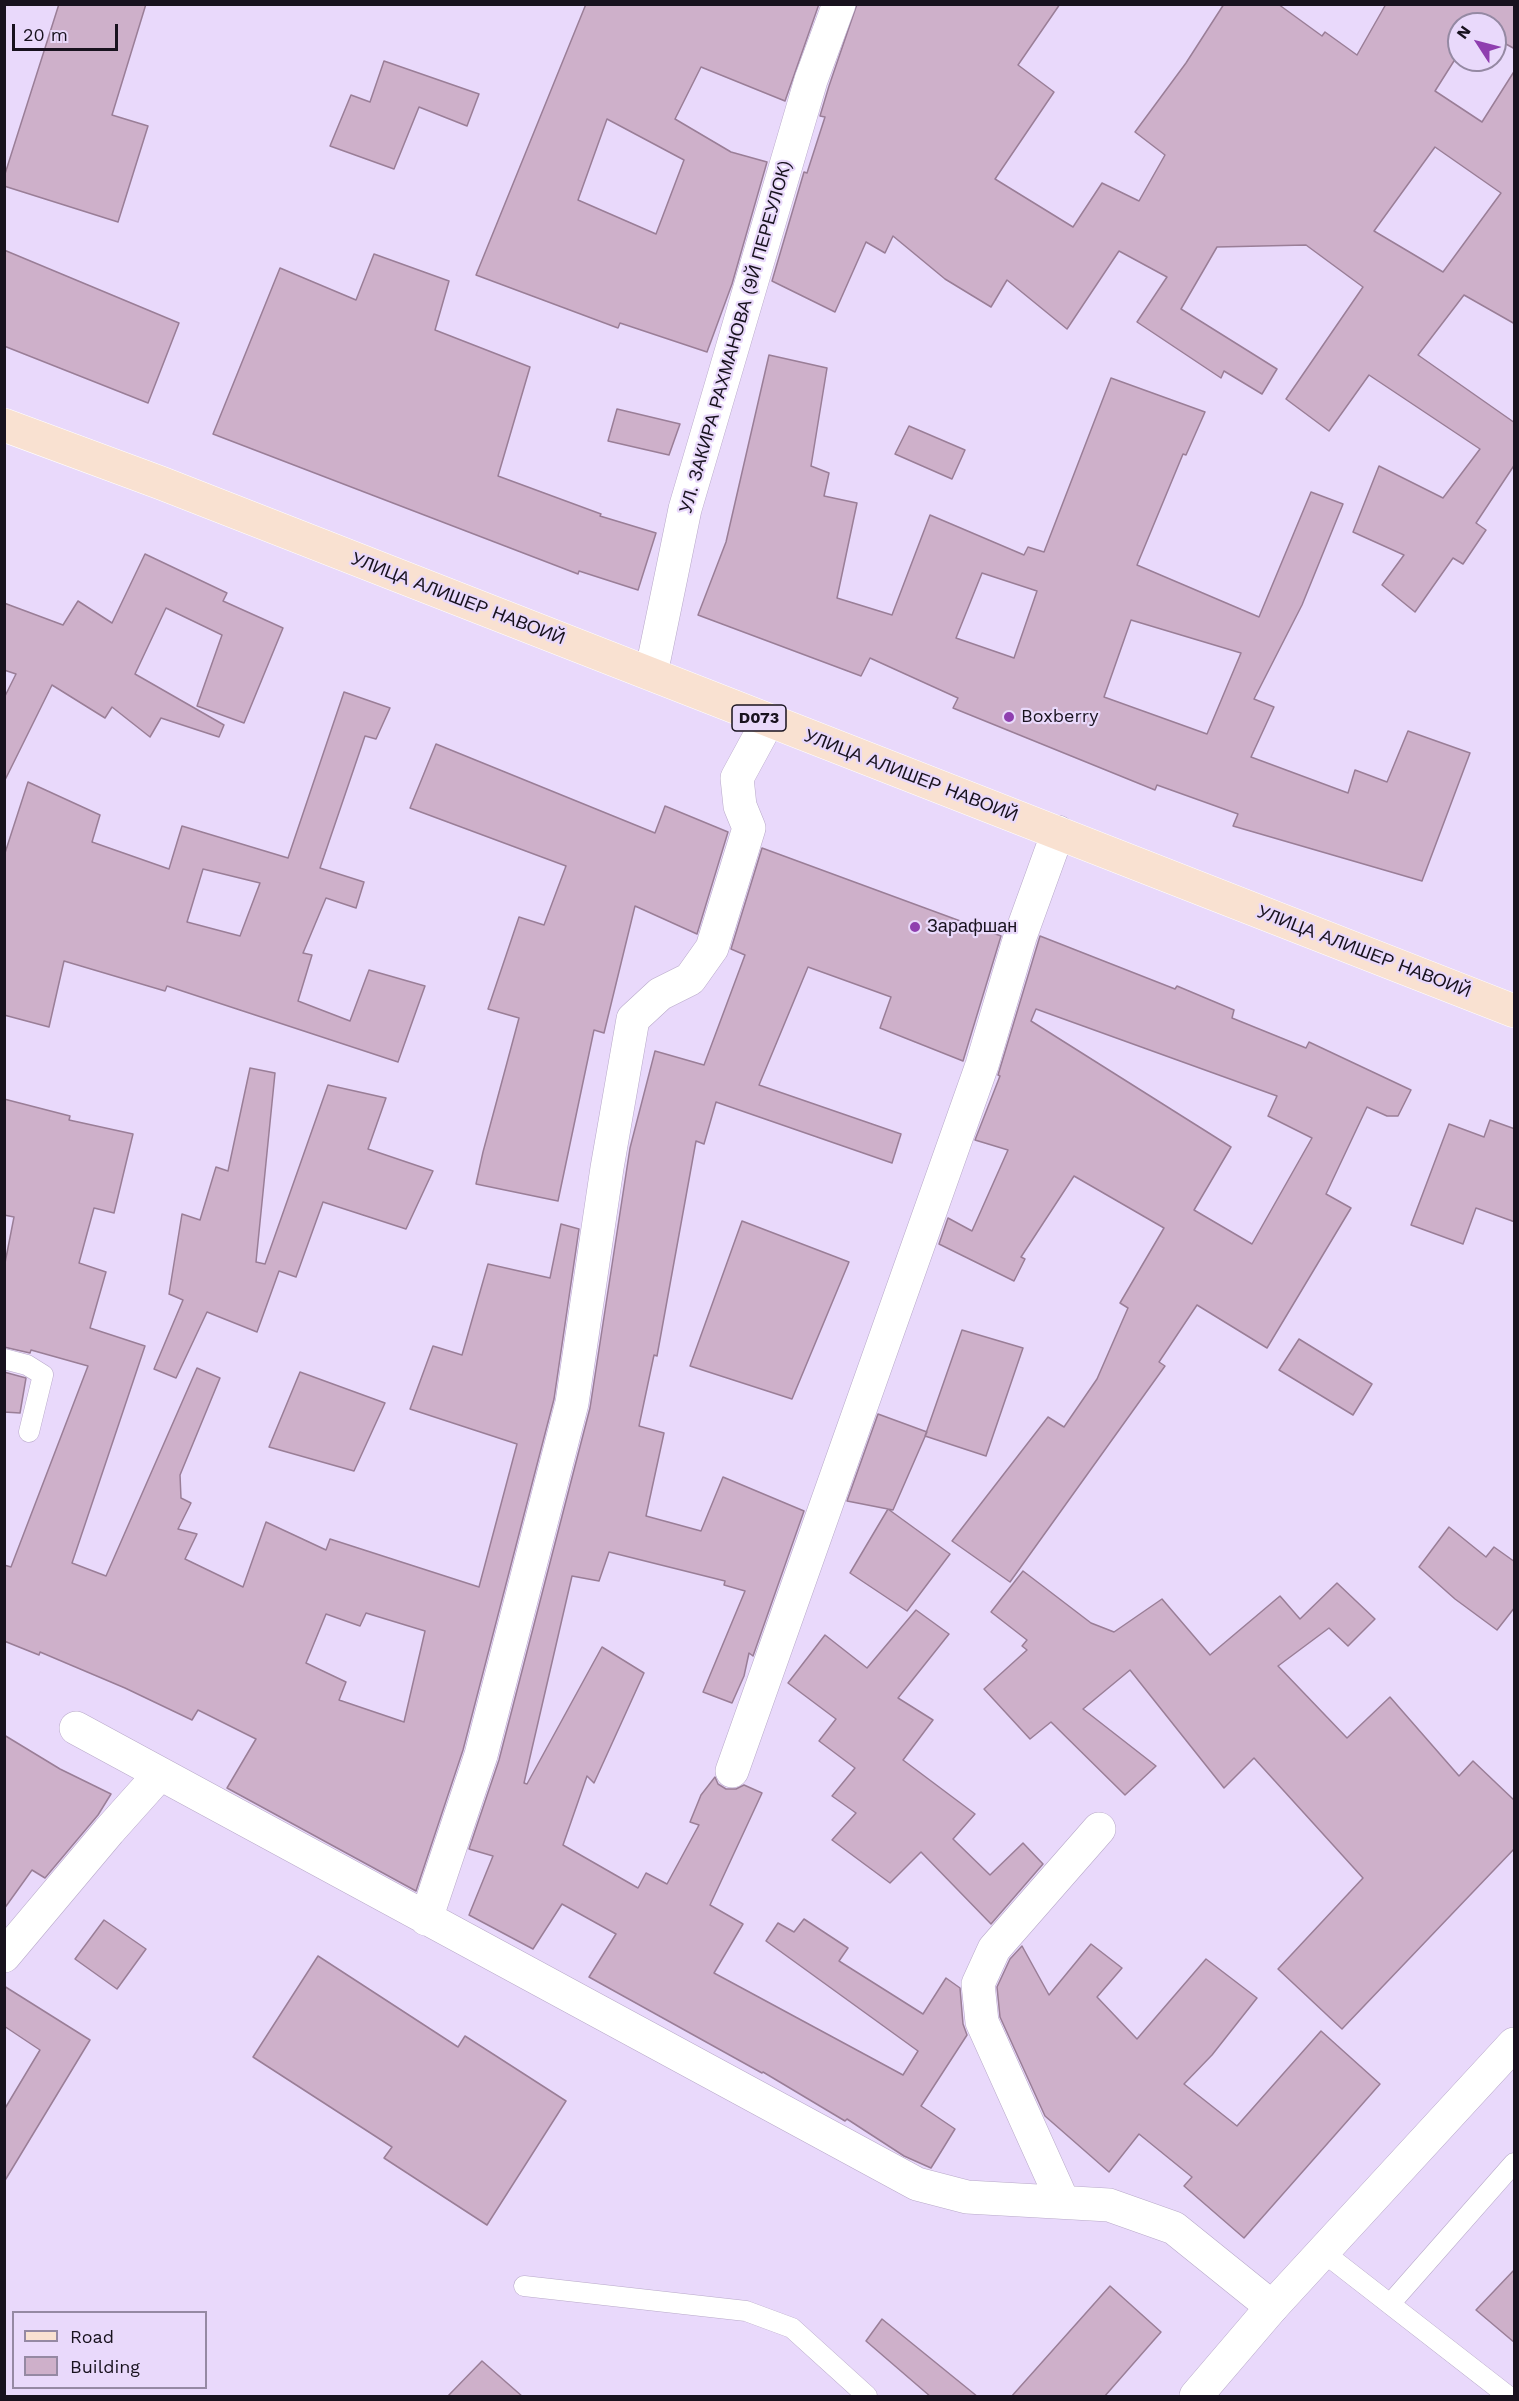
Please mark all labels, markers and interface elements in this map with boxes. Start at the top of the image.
scale bar [15,12,122,50]
north arrow [1447,12,1507,72]
text: N [1452,22,1475,43]
text: 20 m [23,24,68,45]
street label: УЛ. ЗАКИРА РАХМАНОВА (9Й ПЕРЕУЛОК) [675,158,797,516]
street label: УЛИЦА АЛИШЕР НАВОИЙ [348,548,568,650]
road number: D073 [732,705,786,731]
place label: Boxberry [1021,706,1098,728]
marker: Boxberry [1002,710,1016,724]
street label: УЛИЦА АЛИШЕР НАВОИЙ [801,725,1021,827]
street label: УЛИЦА АЛИШЕР НАВОИЙ [1254,901,1474,1003]
place label: Зарафшан [927,916,1017,938]
marker: Зарафшан [908,920,922,934]
legend [12,2311,207,2389]
text: Road [70,2326,114,2347]
text: Building [70,2356,140,2377]

